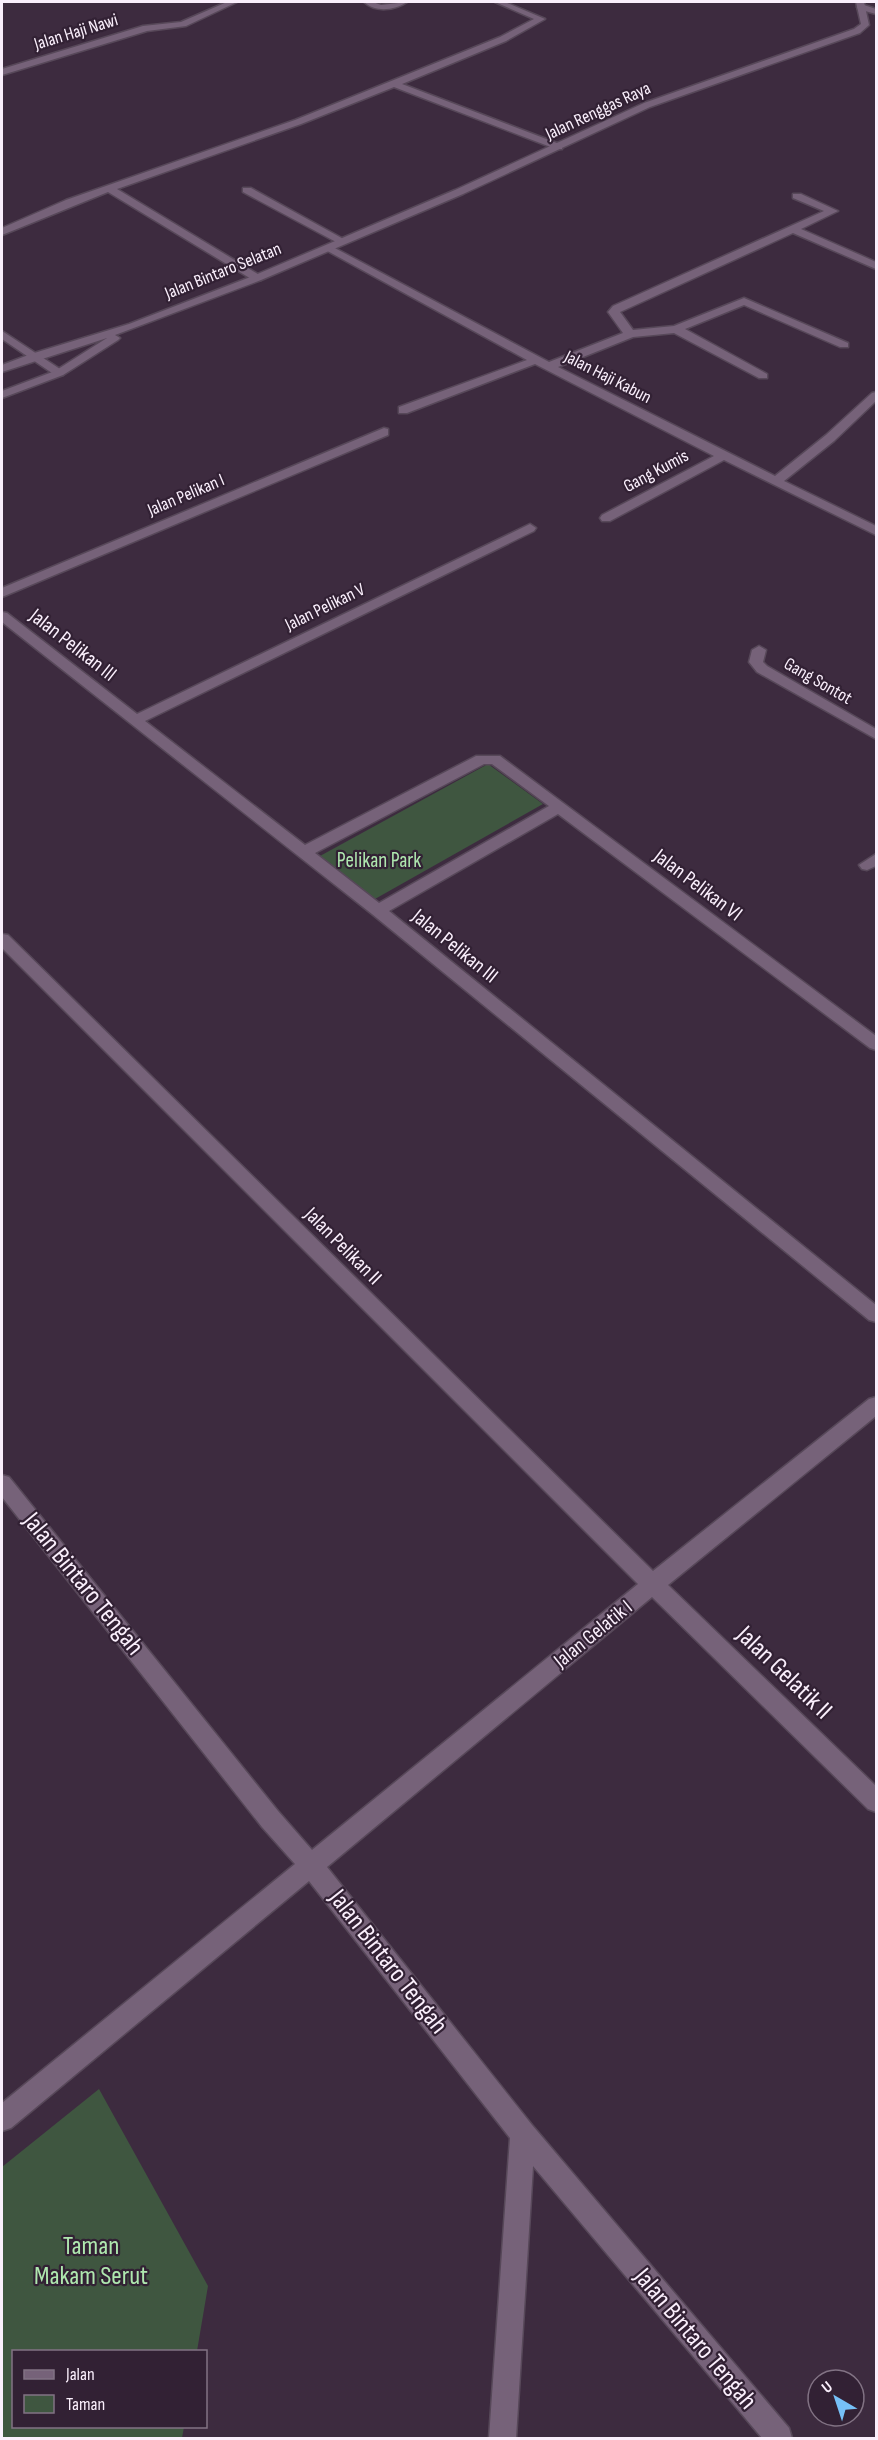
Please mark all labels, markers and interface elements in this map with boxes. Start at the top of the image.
street label: Jalan Haji Nawi [31,9,120,55]
street label: Jalan Renggas Raya [541,77,654,145]
street label: Jalan Bintaro Selatan [161,238,284,304]
street label: Jalan Haji Kabun [560,346,655,408]
street label: Gang Kumis [620,445,692,497]
street label: Jalan Pelikan I [144,469,228,521]
street label: Jalan Pelikan V [281,579,368,636]
street label: Jalan Pelikan III [24,603,121,687]
street label: Gang Sontot [780,653,856,709]
street label: Jalan Pelikan VI [648,843,747,926]
park label: Pelikan Park [337,848,421,873]
street label: Jalan Pelikan III [406,903,503,988]
street label: Jalan Pelikan II [298,1201,387,1290]
street label: Jalan Bintaro Tengah [15,1506,150,1662]
street label: Jalan Gelatik I [548,1595,637,1674]
street label: Jalan Gelatik II [729,1619,838,1726]
street label: Jalan Bintaro Tengah [321,1883,454,2040]
park label: Taman Makam Serut [34,2231,148,2292]
street label: Jalan Bintaro Tengah [626,2261,763,2416]
legend [12,2350,207,2428]
text: Jalan [65,2364,95,2385]
north arrow [806,2368,866,2428]
text: U [818,2378,837,2398]
text: Taman [66,2394,105,2415]

